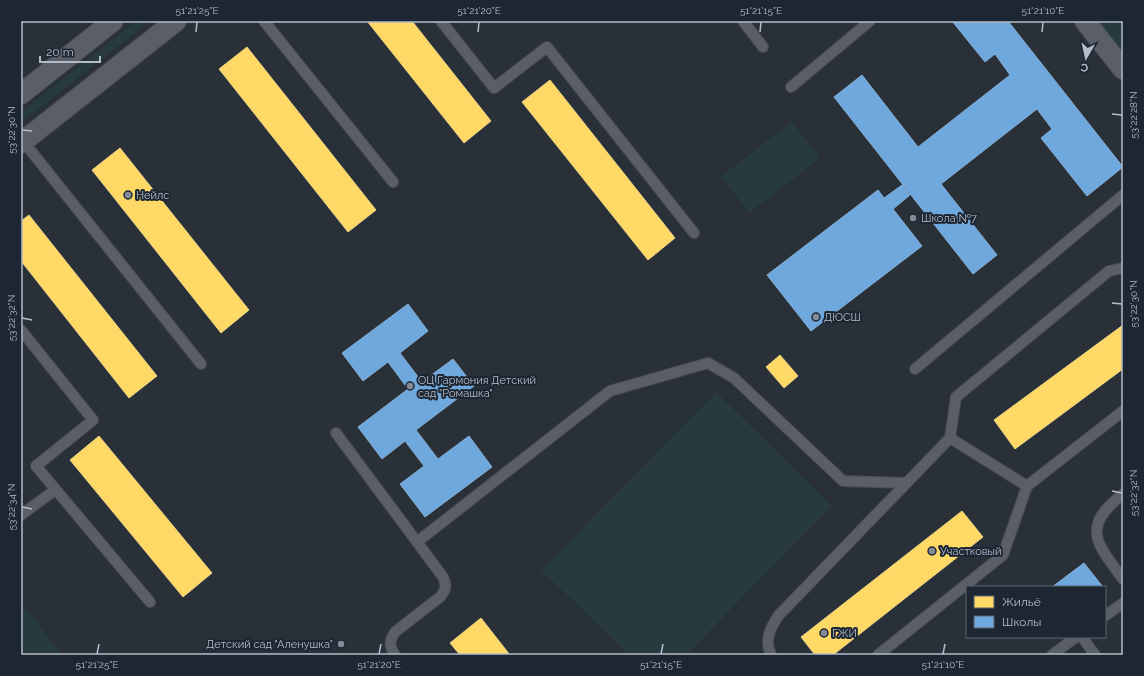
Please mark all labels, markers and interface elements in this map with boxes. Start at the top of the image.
text: 51°21'25"E [175,5,219,16]
text: 51°21'20"E [457,5,501,16]
text: 51°21'15"E [740,5,782,16]
text: 51°21'10"E [1022,5,1064,16]
scale bar [40,38,100,64]
north arrow [1066,38,1106,78]
text: 20 m [46,45,74,59]
text: С [1079,60,1089,74]
text: 53°22'28"N [1128,91,1139,139]
text: 53°22'30"N [6,106,17,154]
place label: Нейлс [136,189,169,202]
marker: Нейлс [123,190,133,200]
place label: Школа №7 [921,212,977,225]
marker: Школа №7 [908,213,918,223]
text: 53°22'30"N [1128,280,1139,328]
text: 53°22'32"N [6,295,17,341]
place label: ДЮСШ [824,311,861,324]
marker: ДЮСШ [811,312,821,322]
place label: ОЦ Гармония Детский сад "Ромашка" [418,374,536,400]
marker: ОЦ Гармония Детский сад "Ромашка" [405,381,415,391]
text: 53°22'32"N [1128,470,1139,516]
text: 53°22'34"N [6,484,17,530]
place label: Участковый [940,545,1002,558]
marker: Участковый [927,546,937,556]
legend [966,586,1106,638]
text: Жильё [1002,595,1041,609]
text: Школы [1002,615,1041,629]
place label: ГЖИ [832,627,857,640]
marker: ГЖИ [819,628,829,638]
place label: Детский сад "Аленушка" [206,638,333,651]
marker: Детский сад "Аленушка" [336,639,346,649]
text: 51°21'25"E [75,659,119,670]
text: 51°21'20"E [357,659,401,670]
text: 51°21'15"E [640,659,682,670]
text: 51°21'10"E [922,659,964,670]

